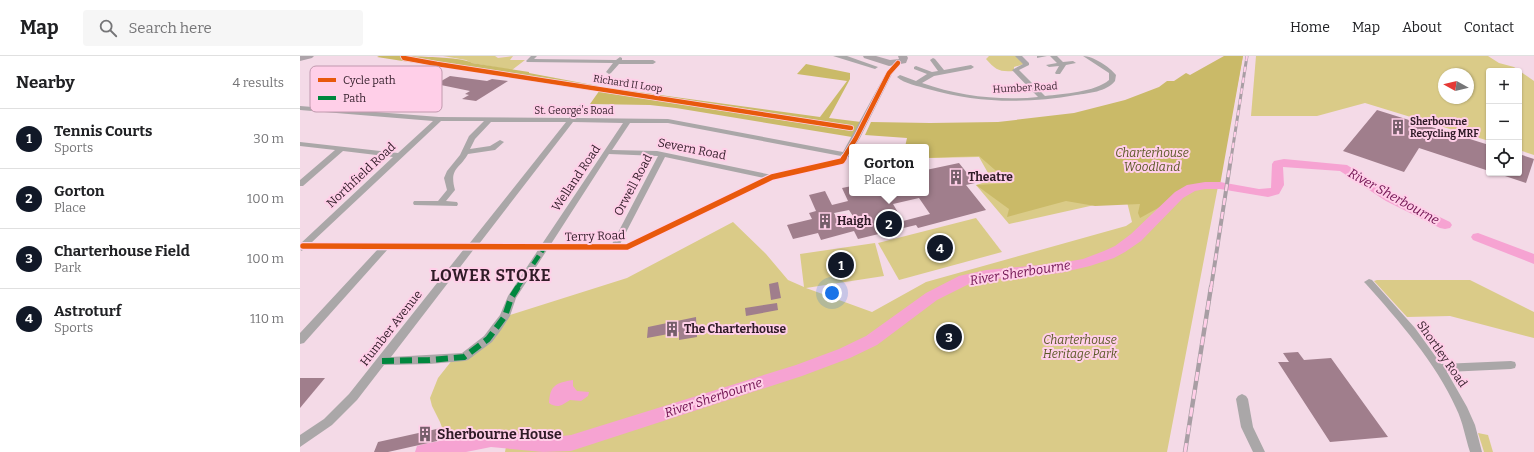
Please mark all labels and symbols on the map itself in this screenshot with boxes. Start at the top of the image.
legend [310,66,442,112]
north arrow [1438,68,1474,104]
street label: Richard II Loop [592,73,663,95]
text: Cycle path [343,74,396,87]
street label: Humber Road [992,80,1058,96]
text: Path [343,92,366,105]
street label: St. George's Road [534,105,614,117]
place label: Sherbourne Recycling MRF [1410,116,1479,140]
building icon: Sherbourne Recycling MRF [1389,118,1407,136]
street label: Severn Road [657,136,727,162]
street label: Northfield Road [324,140,398,210]
street label: Welland Road [549,142,603,214]
park label: Charterhouse Woodland [1115,146,1189,174]
street label: Orwell Road [611,152,655,218]
water label: River Sherbourne [1346,165,1442,228]
building icon: Theatre [947,168,965,186]
place label: Theatre [968,170,1013,184]
pin: 2 [876,209,902,239]
building icon: Haigh [816,212,834,230]
place label: Haigh [837,214,872,228]
street label: Terry Road [564,228,626,244]
pin: 4 [927,233,953,263]
pin: 1 [828,250,854,280]
water label: River Sherbourne [969,257,1072,288]
district label: LOWER STOKE [430,266,552,285]
your location [822,283,842,303]
street label: Humber Avenue [357,287,425,369]
street label: Shortley Road [1414,318,1470,390]
building icon: The Charterhouse [663,320,681,338]
place label: The Charterhouse [684,322,786,336]
pin: 3 [936,322,962,352]
park label: Charterhouse Heritage Park [1043,333,1118,361]
water label: River Sherbourne [663,375,764,420]
building icon: Sherbourne House [416,425,434,443]
place label: Sherbourne House [437,426,562,443]

